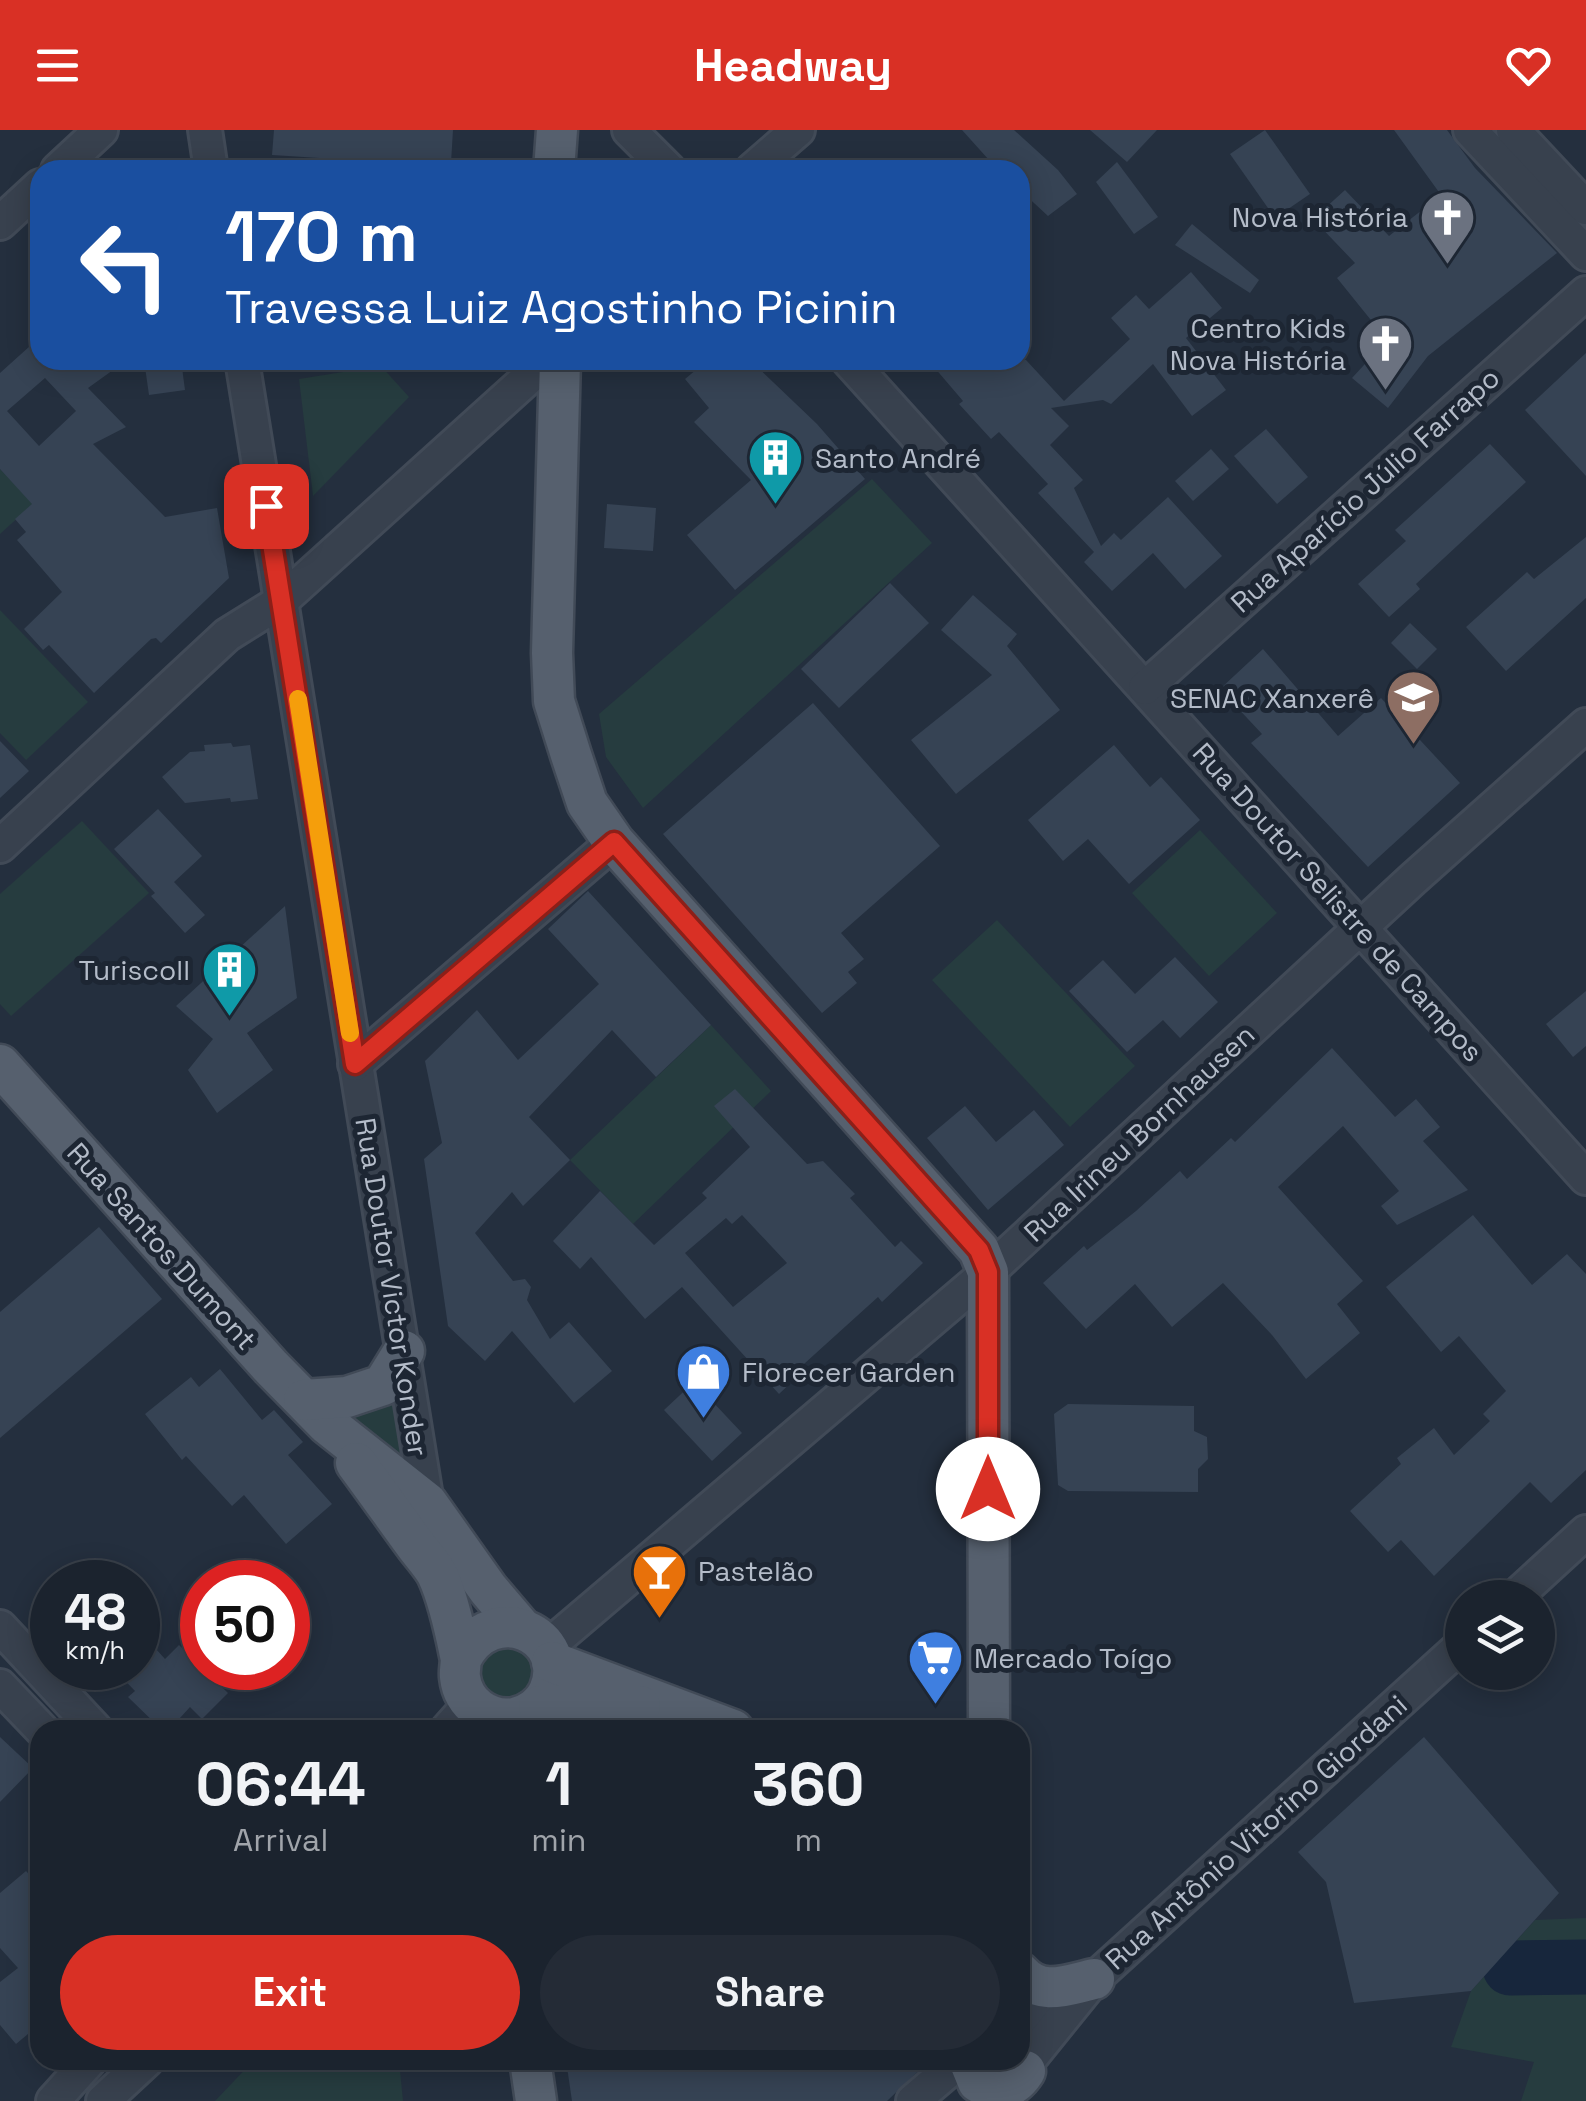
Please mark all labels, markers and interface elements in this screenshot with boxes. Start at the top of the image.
text: Headway [694,37,892,94]
icon: menu [30,38,85,93]
icon: heart [1501,38,1556,93]
church icon: Nova História [1417,187,1477,266]
text: 170 m [225,192,418,281]
place label: Nova História [1232,199,1408,235]
icon: left [60,200,190,330]
text: Travessa Luiz Agostinho Picinin [225,279,898,336]
place label: Centro Kids Nova História [1170,310,1346,378]
church icon: Centro Kids Nova História [1355,314,1415,393]
street label: Rua Aparício Júlio Farrapo [1223,360,1507,620]
building icon: Santo André [746,428,806,507]
place label: Santo André [815,440,981,476]
pin [224,464,309,549]
icon: arrive [239,479,294,534]
school or university icon: SENAC Xanxerê [1383,668,1443,747]
place label: SENAC Xanxerê [1170,680,1374,716]
street label: Rua Doutor Selistre de Campos [1185,735,1491,1069]
building icon: Turiscoll [199,940,259,1019]
place label: Turiscoll [79,952,190,988]
street label: Rua Irineu Bornhausen [1016,1017,1262,1249]
street label: Rua Doutor Victor Konder [347,1115,437,1459]
street label: Rua Santos Dumont [59,1135,265,1357]
shop icon: Florecer Garden [673,1342,733,1421]
place label: Florecer Garden [742,1354,955,1390]
position arrow [936,1437,1040,1541]
bar icon: Pastelão [629,1541,689,1620]
place label: Pastelão [698,1553,814,1589]
speed limit sign: 50 [180,1560,310,1690]
map controls [1445,1580,1555,1690]
button: layers [1445,1580,1555,1690]
text: 48 [64,1581,126,1645]
supermarket icon: Mercado Toígo [905,1628,965,1707]
text: km/h [65,1634,125,1666]
place label: Mercado Toígo [974,1640,1172,1676]
street label: Rua Antônio Vitorino Giordani [1098,1687,1414,1977]
text: 06:44 [196,1746,366,1823]
text: 1 [545,1746,572,1823]
text: 360 [752,1746,864,1823]
text: Arrival [233,1820,328,1860]
text: min [531,1820,586,1860]
text: m [794,1820,822,1860]
button: Exit [60,1935,520,2050]
button: Share [540,1935,1000,2050]

